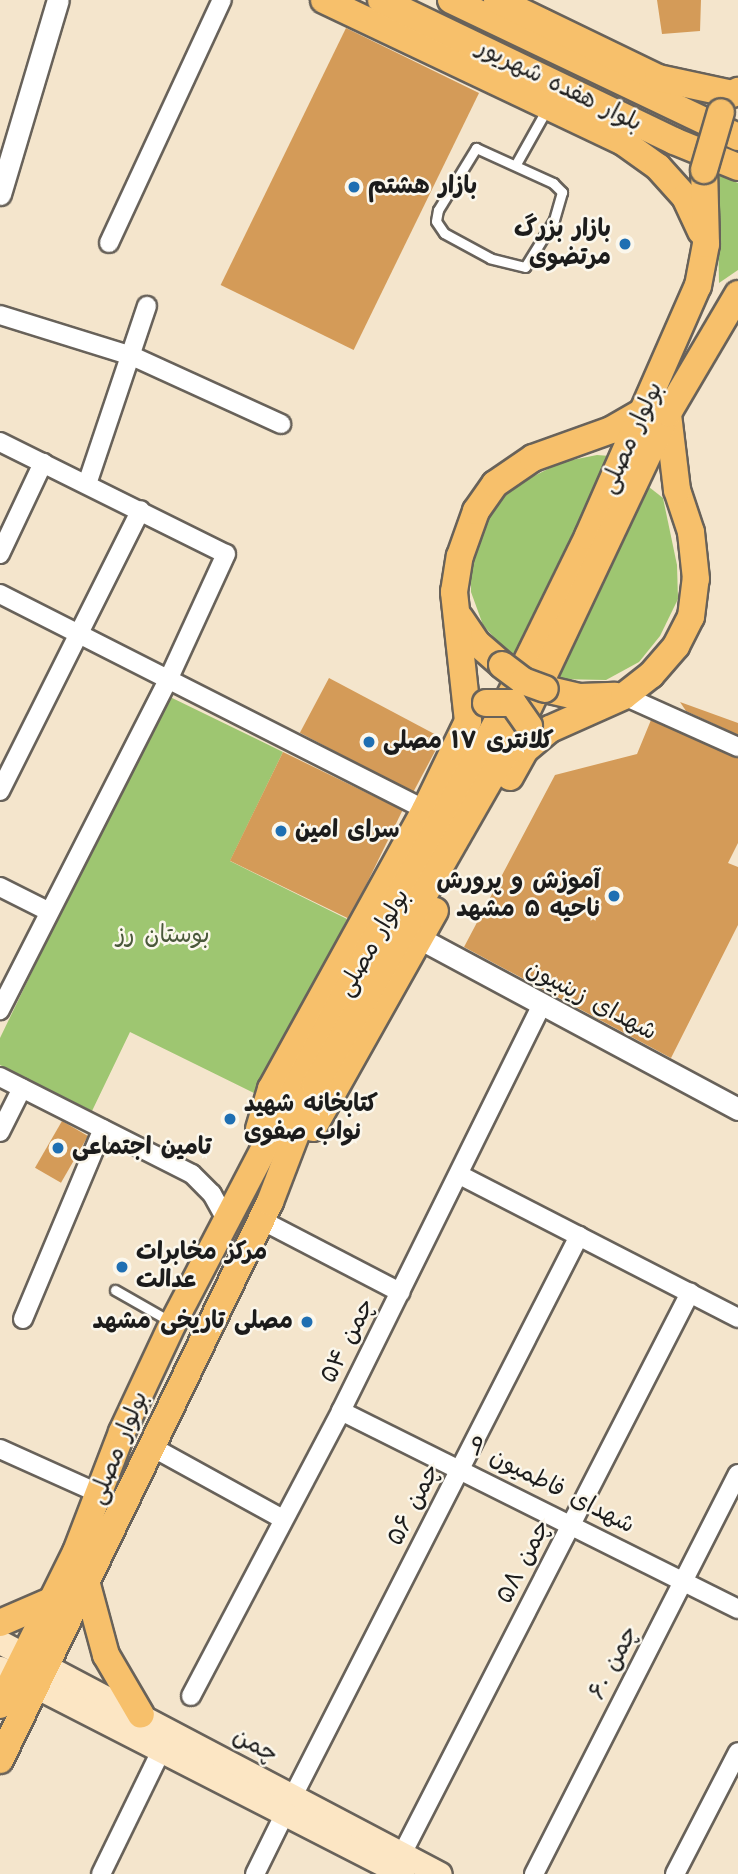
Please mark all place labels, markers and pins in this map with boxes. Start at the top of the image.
place label: بازار هشتم [368,173,477,201]
marker: بازار هشتم [346,179,362,195]
place label: بازار بزرگ مرتضوی [514,216,611,272]
marker: بازار بزرگ مرتضوی [617,236,633,252]
place label: کلانتری ۱۷ مصلی [383,728,554,756]
marker: کلانتری ۱۷ مصلی [361,734,377,750]
place label: سرای امین [295,817,400,845]
marker: سرای امین [273,823,289,839]
place label: آموزش و پرورش ناحیه ۵ مشهد [437,868,600,924]
marker: آموزش و پرورش ناحیه ۵ مشهد [606,888,622,904]
place label: کتابخانه شهید نواب صفوی [244,1091,378,1147]
marker: کتابخانه شهید نواب صفوی [222,1111,238,1127]
place label: تامین اجتماعی [72,1134,211,1162]
marker: تامین اجتماعی [50,1140,66,1156]
place label: مرکز مخابرات عدالت [136,1239,267,1295]
marker: مرکز مخابرات عدالت [114,1259,130,1275]
place label: مصلی تاریخی مشهد [93,1308,293,1336]
marker: مصلی تاریخی مشهد [299,1314,315,1330]

